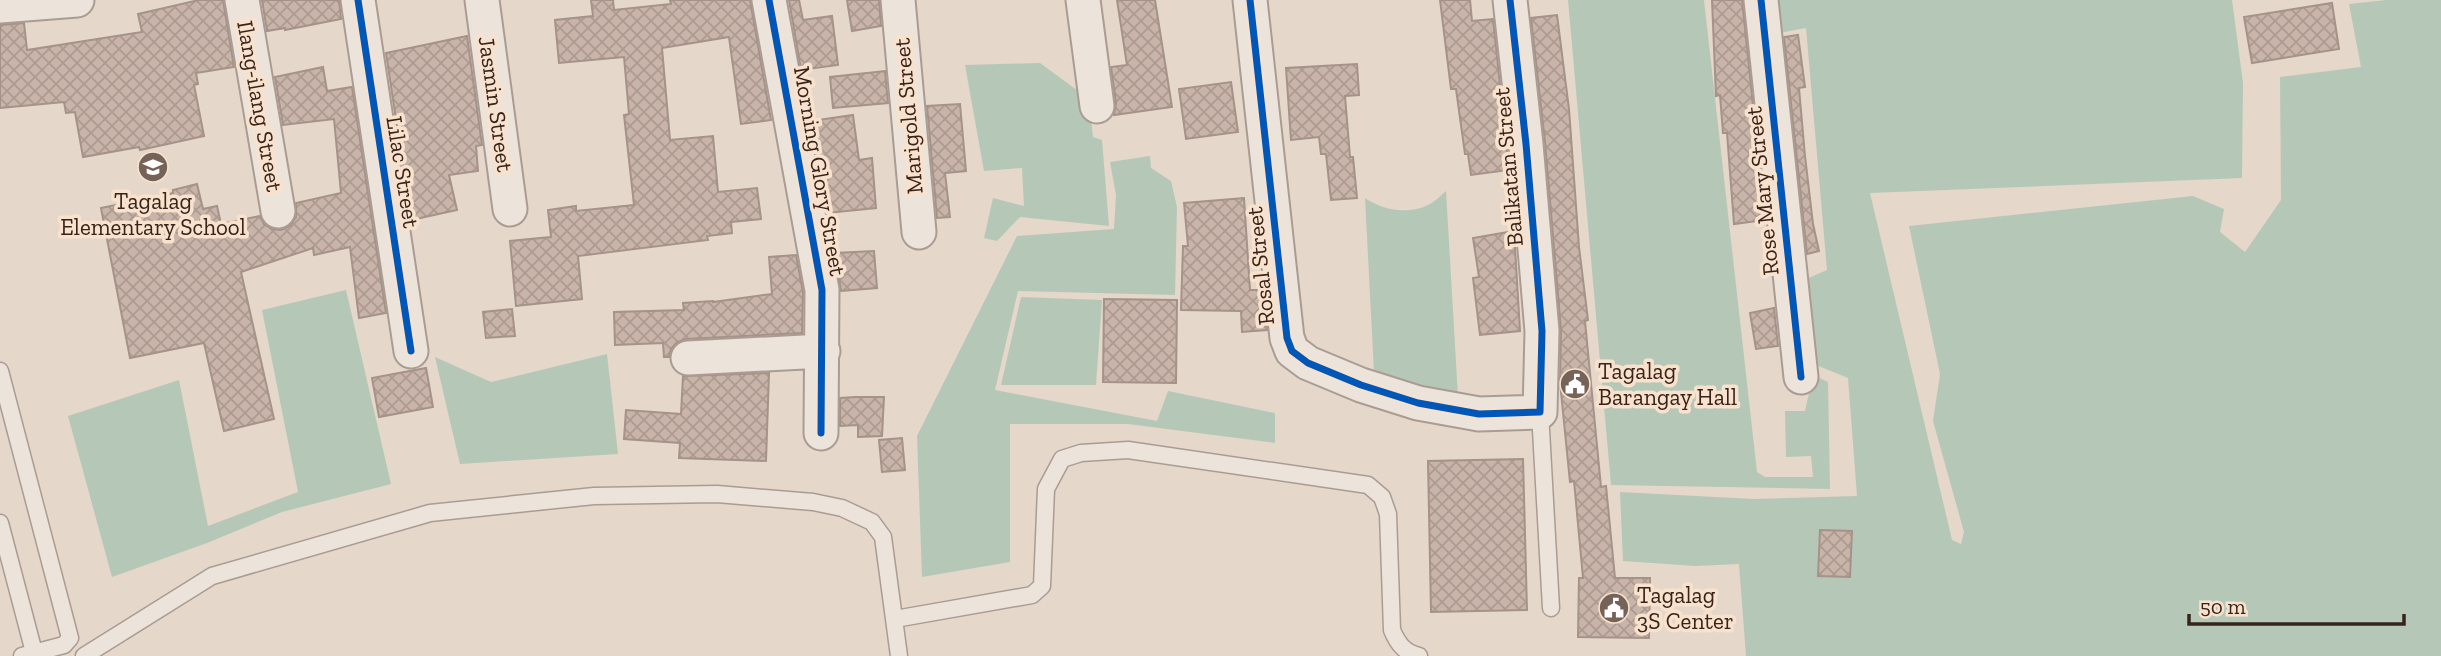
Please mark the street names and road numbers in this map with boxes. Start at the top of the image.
street label: Ilang-ilang Street [231,18,289,194]
street label: Jasmin Street [473,35,519,174]
street label: Marigold Street [887,36,929,195]
street label: Morning Glory Street [788,64,852,278]
street label: Balikatan Street [1487,86,1529,248]
street label: Rose Mary Street [1739,105,1785,277]
street label: Lilac Street [380,114,426,230]
street label: Rosal Street [1240,205,1280,327]

